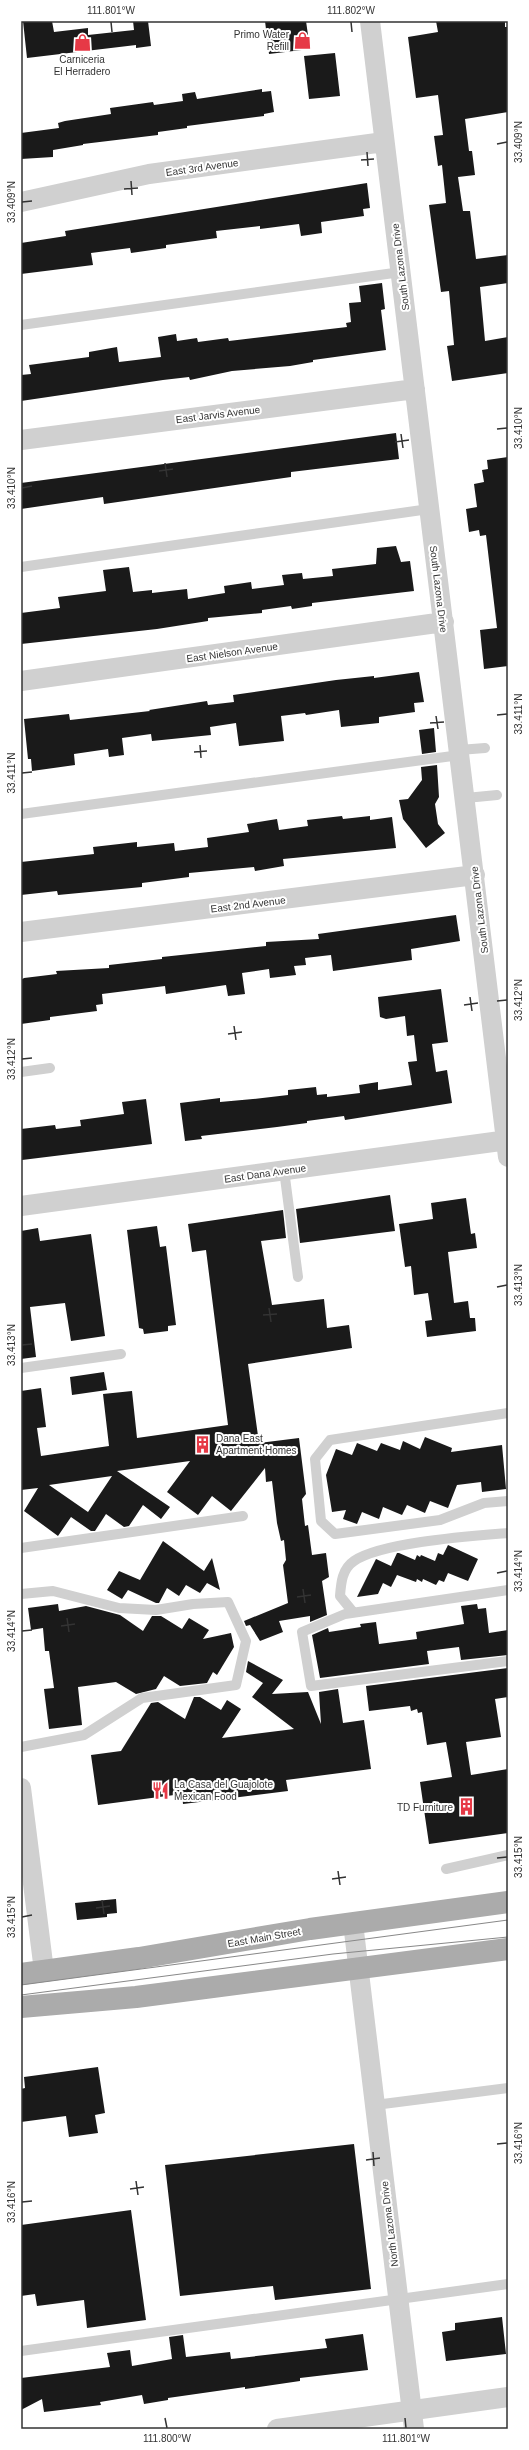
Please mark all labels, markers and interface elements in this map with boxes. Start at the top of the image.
text: 111.801°W [87,5,136,16]
text: 111.802°W [327,5,376,16]
place label: Primo Water Refill [234,29,290,52]
shop icon: Primo Water Refill [292,30,312,50]
shop icon: Carniceria El Herradero [72,32,92,52]
place label: Carniceria El Herradero [54,54,111,77]
text: 33.409°N [513,121,524,163]
street label: East 3rd Avenue [165,157,240,178]
text: 33.409°N [6,181,17,223]
street label: South Lazona Drive [390,222,411,311]
street label: East Jarvis Avenue [175,404,261,425]
text: 33.410°N [513,407,524,449]
text: 33.410°N [6,467,17,509]
street label: South Lazona Drive [428,545,449,634]
street label: East Nielson Avenue [186,641,279,664]
text: 33.411°N [513,693,524,735]
text: 33.411°N [6,752,17,794]
street label: South Lazona Drive [469,865,490,954]
street label: East 2nd Avenue [210,894,287,915]
text: 33.412°N [513,979,524,1021]
text: 33.412°N [6,1038,17,1080]
street label: East Dana Avenue [223,1162,307,1185]
text: 33.413°N [513,1264,524,1306]
text: 33.413°N [6,1324,17,1366]
place label: Dana East Apartment Homes [216,1433,297,1456]
building icon: Dana East Apartment Homes [193,1434,213,1454]
text: 33.414°N [513,1550,524,1592]
text: 33.414°N [6,1610,17,1652]
place label: La Casa del Guajolote Mexican Food [174,1779,273,1802]
restaurant icon: La Casa del Guajolote Mexican Food [151,1780,171,1800]
building icon: TD Furniture [456,1797,476,1817]
place label: TD Furniture [397,1802,453,1813]
text: 33.415°N [513,1836,524,1878]
text: 33.415°N [6,1896,17,1938]
street label: East Main Street [227,1926,302,1949]
text: 33.416°N [513,2122,524,2164]
street label: North Lazona Drive [379,2180,400,2267]
text: 33.416°N [6,2181,17,2223]
text: 111.800°W [143,2433,192,2444]
text: 111.801°W [382,2433,431,2444]

